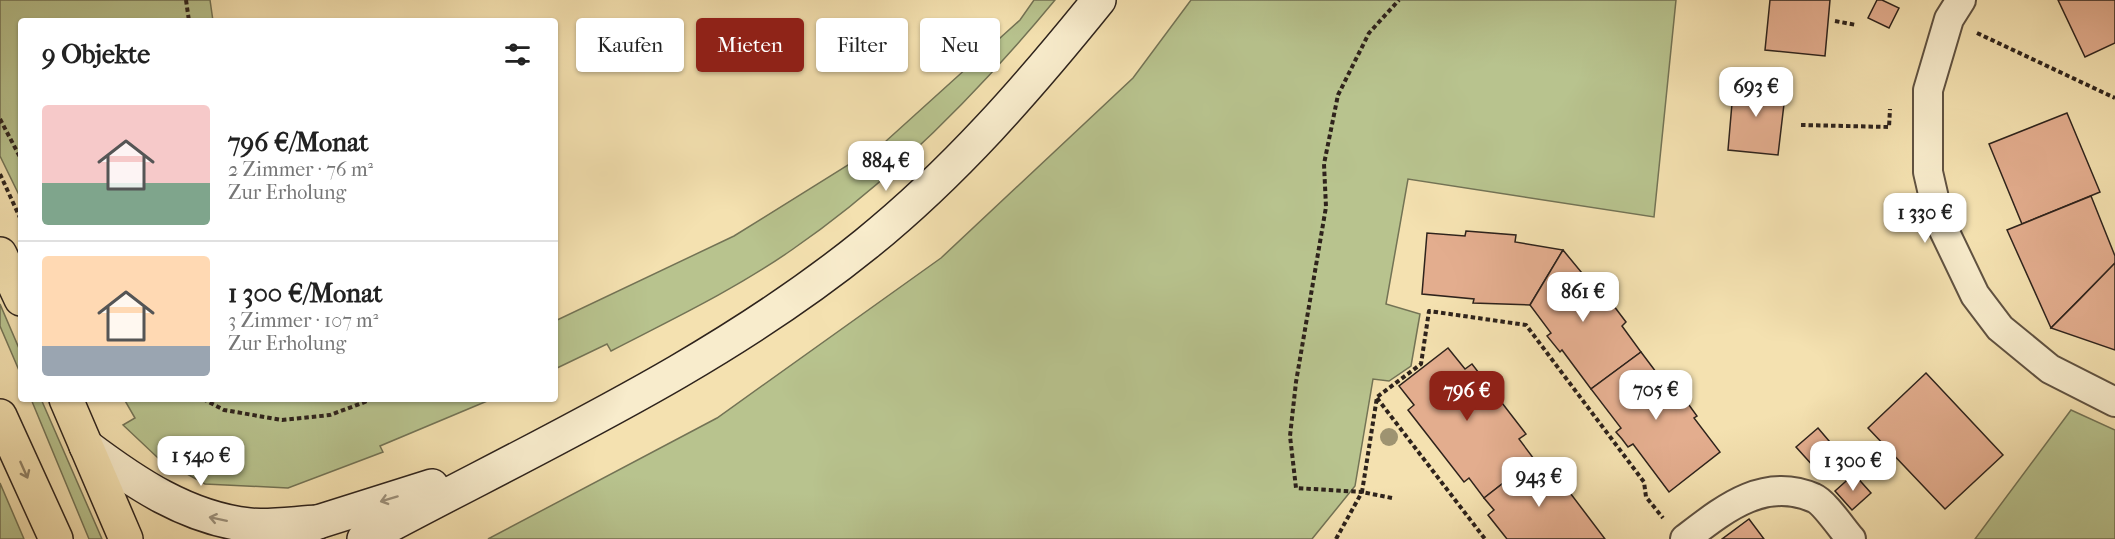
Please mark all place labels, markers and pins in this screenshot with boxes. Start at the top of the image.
pin: 693 € [1714,67,1798,118]
pin: 884 € [844,141,928,192]
pin: 1 330 € [1870,193,1980,244]
pin: 861 € [1541,272,1625,323]
pin: 705 € [1614,370,1698,421]
pin: 796 € [1425,371,1509,422]
pin: 1 540 € [146,436,256,487]
pin: 1 300 € [1798,441,1908,492]
pin: 943 € [1497,457,1581,508]

